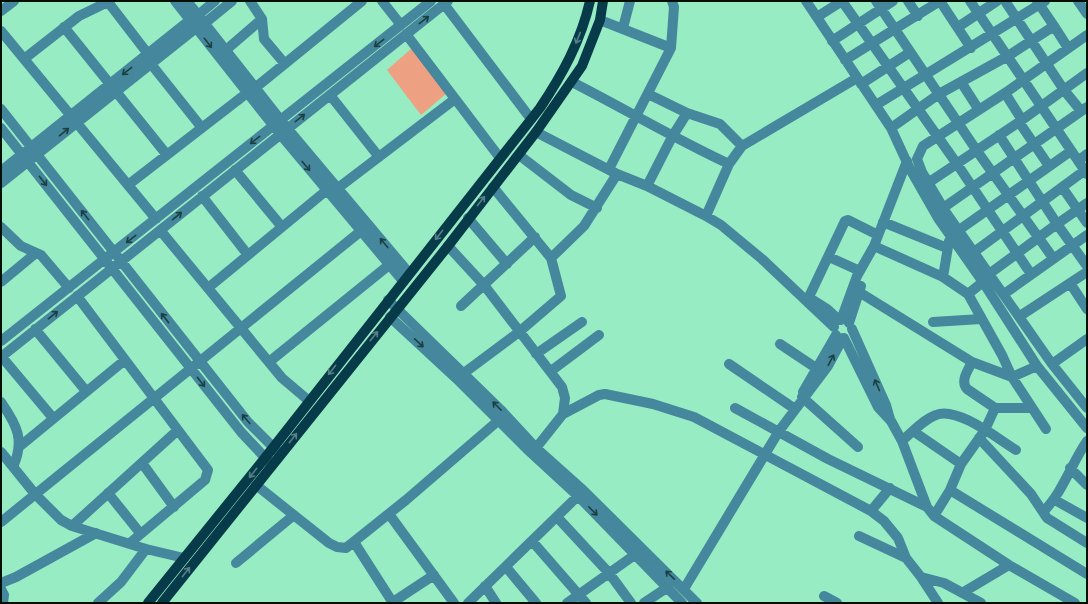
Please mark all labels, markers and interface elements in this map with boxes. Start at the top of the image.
one-way arrow [419,15,430,24]
one-way arrow [574,32,582,44]
one-way arrow [203,37,212,48]
one-way arrow [373,38,384,47]
one-way arrow [121,66,132,75]
one-way arrow [295,113,306,122]
one-way arrow [59,128,70,137]
one-way arrow [249,136,260,145]
one-way arrow [302,160,311,171]
one-way arrow [38,175,47,186]
one-way arrow [477,196,486,207]
one-way arrow [80,210,89,221]
one-way arrow [171,212,182,221]
one-way arrow [435,230,444,241]
one-way arrow [125,234,136,243]
one-way arrow [380,238,389,248]
one-way arrow [48,310,59,319]
one-way arrow [160,312,169,323]
one-way arrow [370,331,379,342]
one-way arrow [414,338,424,348]
one-way arrow [828,354,836,366]
one-way arrow [328,364,337,375]
one-way arrow [197,376,205,387]
one-way arrow [873,379,880,391]
one-way arrow [492,401,502,411]
one-way arrow [241,414,250,425]
one-way arrow [289,432,298,443]
one-way arrow [248,467,257,478]
one-way arrow [588,506,598,516]
one-way arrow [182,567,191,578]
one-way arrow [665,570,675,580]

